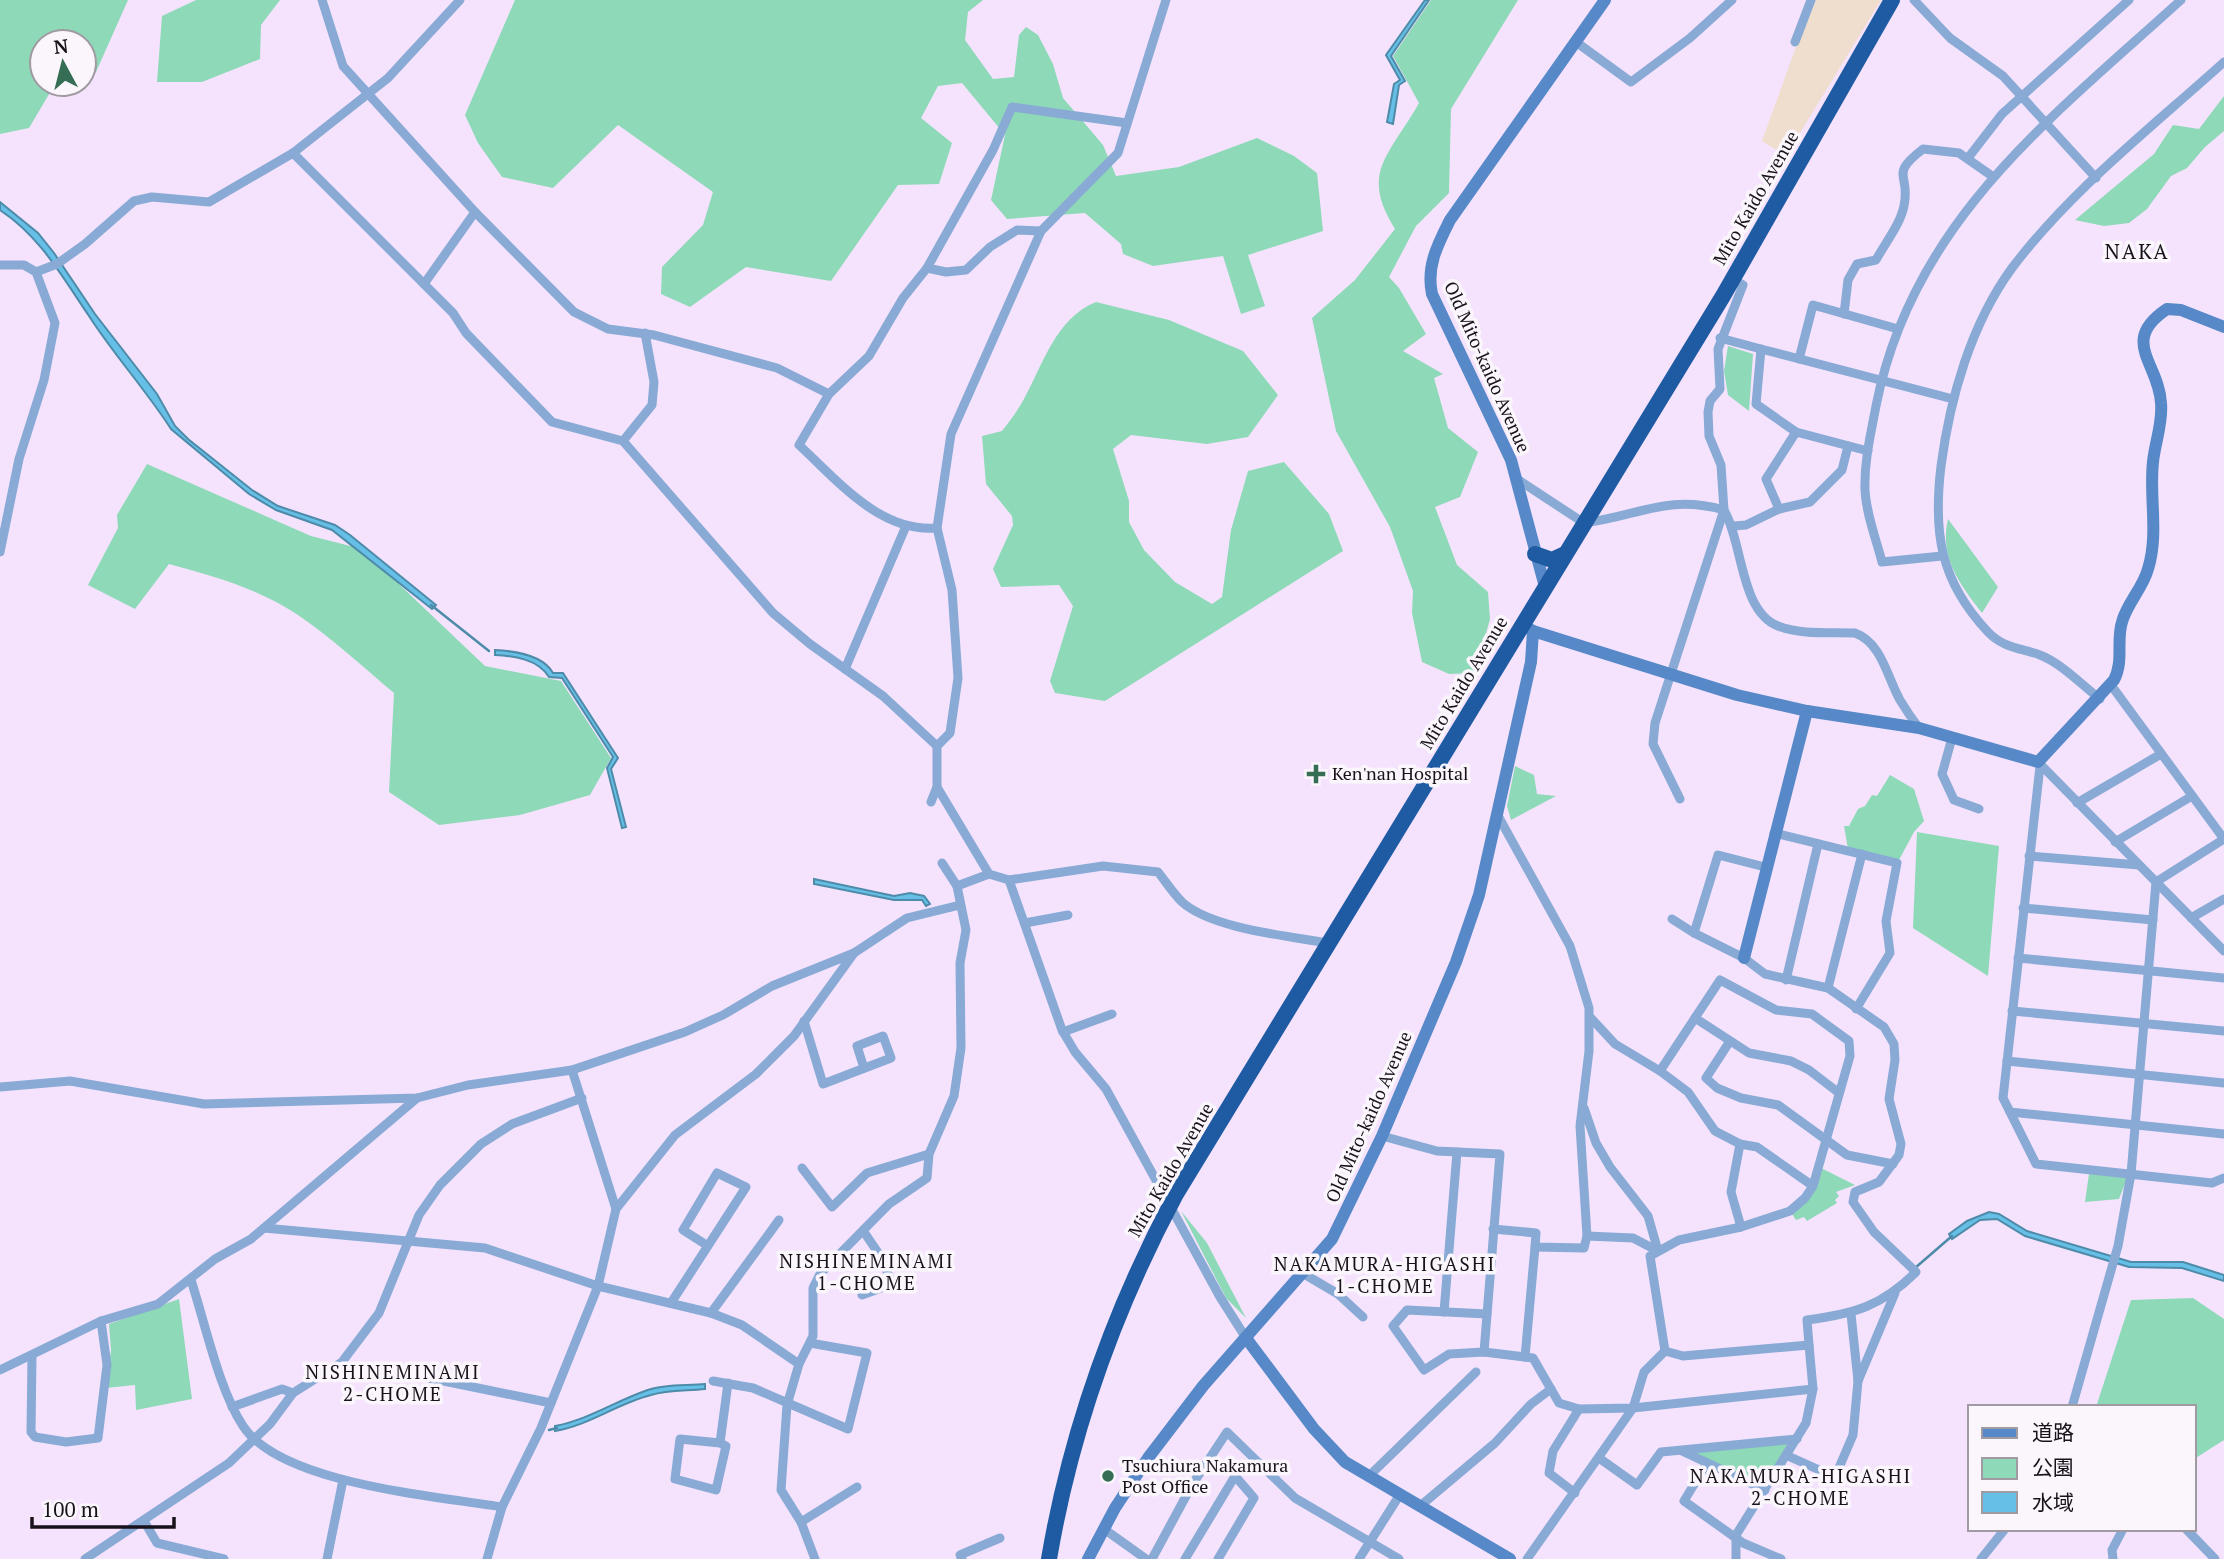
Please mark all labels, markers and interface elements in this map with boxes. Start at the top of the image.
north arrow [28,28,98,98]
text: N [52,32,70,59]
street label: Mito Kaido Avenue [1707,126,1803,269]
district label: NAKA [2104,237,2170,265]
street label: Old Mito-kaido Avenue [1439,277,1537,456]
street label: Mito Kaido Avenue [1414,612,1512,753]
place label: Ken'nan Hospital [1332,761,1468,785]
marker: Ken'nan Hospital [1306,764,1326,784]
street label: Old Mito-kaido Avenue [1319,1027,1417,1206]
street label: Mito Kaido Avenue [1122,1098,1218,1241]
district label: NISHINEMINAMI 1-CHOME [779,1248,955,1295]
district label: NAKAMURA-HIGASHI 1-CHOME [1274,1251,1496,1298]
district label: NISHINEMINAMI 2-CHOME [305,1359,481,1406]
legend [1968,1405,2196,1531]
text: 道路 [2032,1418,2074,1446]
place label: Tsuchiura Nakamura Post Office [1122,1453,1288,1498]
text: 公園 [2032,1453,2074,1481]
district label: NAKAMURA-HIGASHI 2-CHOME [1690,1463,1912,1510]
marker: Tsuchiura Nakamura Post Office [1100,1468,1116,1484]
scale bar [32,1486,173,1530]
text: 水域 [2032,1488,2074,1516]
text: 100 m [42,1495,99,1523]

